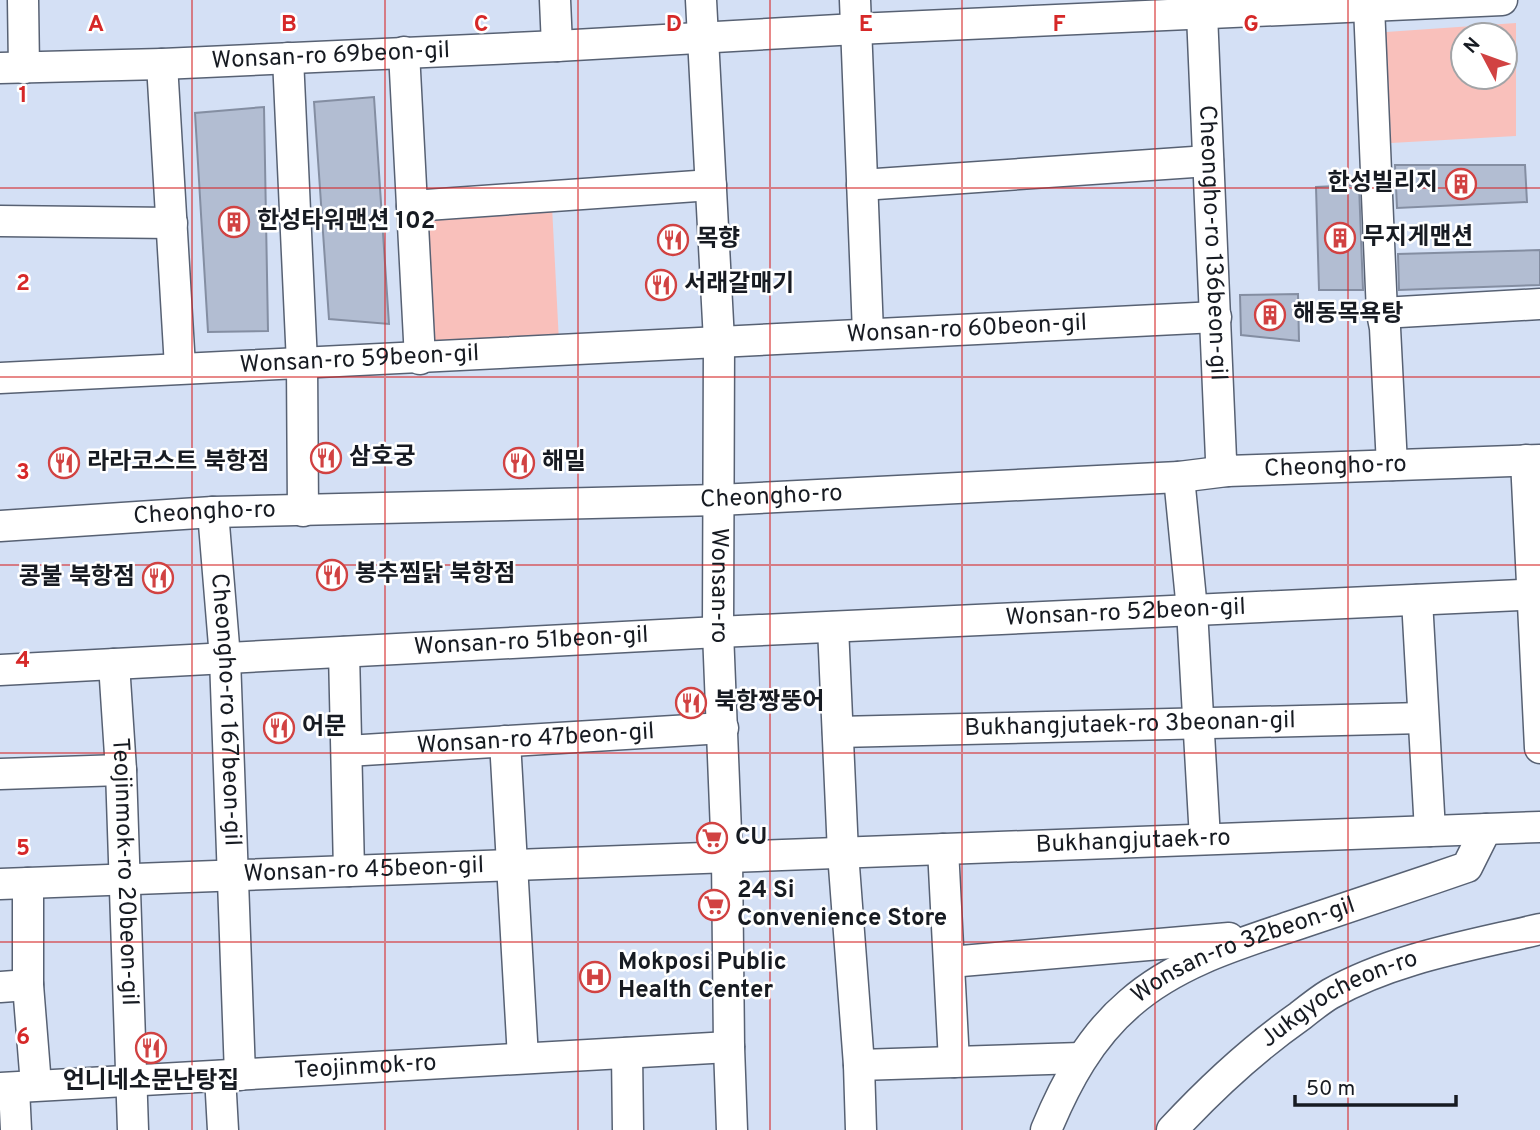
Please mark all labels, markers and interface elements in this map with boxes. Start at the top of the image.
text: A [88,11,104,40]
text: B [281,11,297,40]
text: C [474,11,488,40]
text: D [666,11,682,40]
text: E [859,11,873,40]
text: F [1052,11,1066,40]
text: G [1243,11,1259,40]
north arrow [1449,21,1519,91]
text: N [1459,33,1486,59]
street label: Wonsan-ro 69beon-gil [211,36,451,77]
text: 1 [18,82,28,111]
street label: Cheongho-ro 136beon-gil [1191,104,1233,381]
building icon: 한성빌리지 [1444,167,1478,201]
place label: 한성빌리지 [1328,169,1438,199]
building icon: 한성타워맨션 102 [217,205,251,239]
place label: 한성타워맨션 102 [257,207,436,237]
building icon: 무지게맨션 [1323,221,1357,255]
restaurant icon: 목향 [656,223,690,257]
place label: 무지게맨션 [1363,223,1473,253]
place label: 목향 [696,225,740,255]
restaurant icon: 서래갈매기 [644,268,678,302]
text: 2 [16,270,30,299]
place label: 서래갈매기 [684,270,794,300]
building icon: 해동목욕탕 [1253,298,1287,332]
place label: 해동목욕탕 [1293,300,1403,330]
street label: Wonsan-ro 60beon-gil [846,308,1088,351]
street label: Wonsan-ro 59beon-gil [239,339,480,381]
restaurant icon: 삼호궁 [309,441,343,475]
place label: 삼호궁 [349,443,415,473]
restaurant icon: 라라코스트 북항점 [47,446,81,480]
restaurant icon: 해밀 [502,446,536,480]
place label: 라라코스트 북항점 [87,448,270,478]
place label: 해밀 [542,448,586,478]
street label: Cheongho-ro [1264,450,1407,485]
text: 3 [16,459,30,488]
street label: Cheongho-ro [700,479,843,515]
street label: Cheongho-ro [132,496,276,532]
street label: Wonsan-ro [703,528,733,644]
restaurant icon: 봉추찜닭 북항점 [315,558,349,592]
place label: 봉추찜닭 북항점 [355,560,516,590]
restaurant icon: 콩불 북항점 [141,561,175,595]
place label: 콩불 북항점 [19,563,135,593]
street label: Cheongho-ro 167beon-gil [203,572,247,847]
street label: Wonsan-ro 52beon-gil [1005,593,1246,634]
street label: Wonsan-ro 51beon-gil [413,621,649,663]
text: 4 [16,647,30,676]
restaurant icon: 북항짱뚱어 [674,686,708,720]
place label: 북항짱뚱어 [714,688,824,718]
street label: Bukhangjutaek-ro 3beonan-gil [964,706,1296,744]
restaurant icon: 어문 [262,711,296,745]
place label: 어문 [302,713,346,743]
street label: Wonsan-ro 47beon-gil [416,717,655,762]
street label: Teojinmok-ro 20beon-gil [104,737,144,1006]
supermarket icon: CU [695,821,729,855]
place label: CU [735,823,767,853]
street label: Bukhangjutaek-ro [1035,823,1231,861]
text: 5 [16,835,30,864]
street label: Wonsan-ro 45beon-gil [243,851,485,890]
place label: 24 Si Convenience Store [737,876,947,934]
supermarket icon: 24 Si Convenience Store [697,888,731,922]
street label: Wonsan-ro 32beon-gil [1126,891,1359,1011]
street label: Jukgyocheon-ro [1255,944,1422,1055]
place label: Mokposi Public Health Center [618,948,787,1006]
hospital icon: Mokposi Public Health Center [578,960,612,994]
text: 6 [16,1024,30,1053]
restaurant icon: 언니네소문난탕집 [134,1031,168,1065]
street label: Teojinmok-ro [293,1048,437,1086]
scale bar [1295,1064,1456,1108]
place label: 언니네소문난탕집 [63,1067,239,1097]
text: 50 m [1306,1076,1355,1103]

